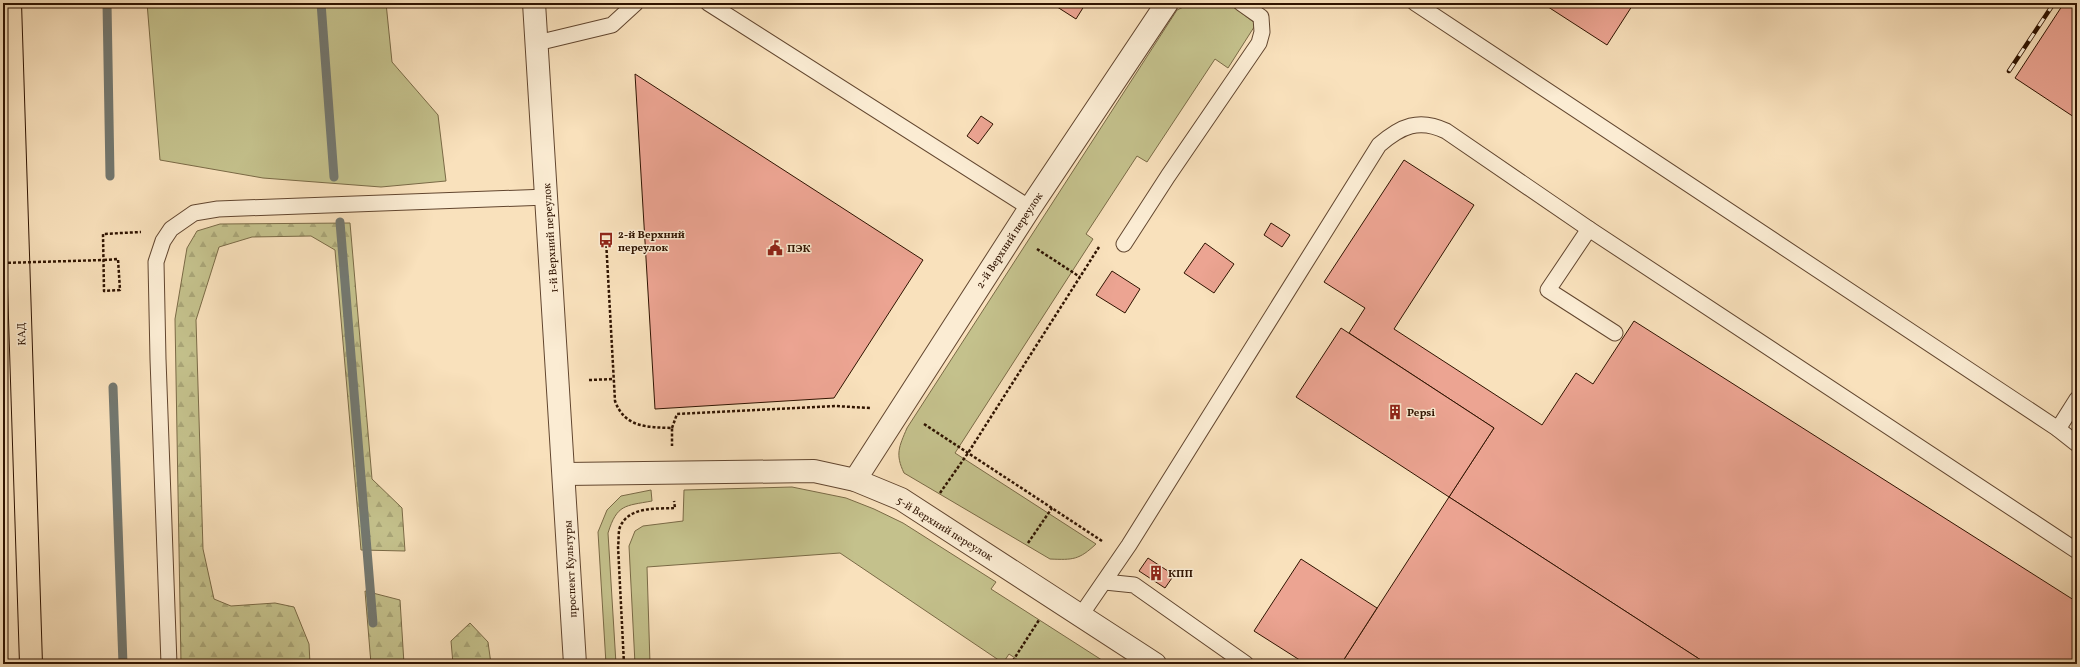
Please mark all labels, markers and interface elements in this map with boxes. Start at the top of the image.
street label: 1-й Верхний переулок [540,182,563,293]
street label: 2-й Верхний переулок [973,190,1047,292]
place label: 2-й Верхний переулок [618,228,685,256]
bus stop icon: 2-й Верхний переулок [597,231,615,249]
public building icon: ПЭК [766,239,784,257]
place label: ПЭК [787,242,811,257]
street label: КАД [15,322,30,346]
building icon: Pepsi [1386,403,1404,421]
place label: Pepsi [1407,406,1435,421]
street label: 5-й Верхний переулок [893,493,996,565]
street label: проспект Культуры [561,520,582,618]
building icon: КПП [1147,564,1165,582]
place label: КПП [1168,567,1193,582]

